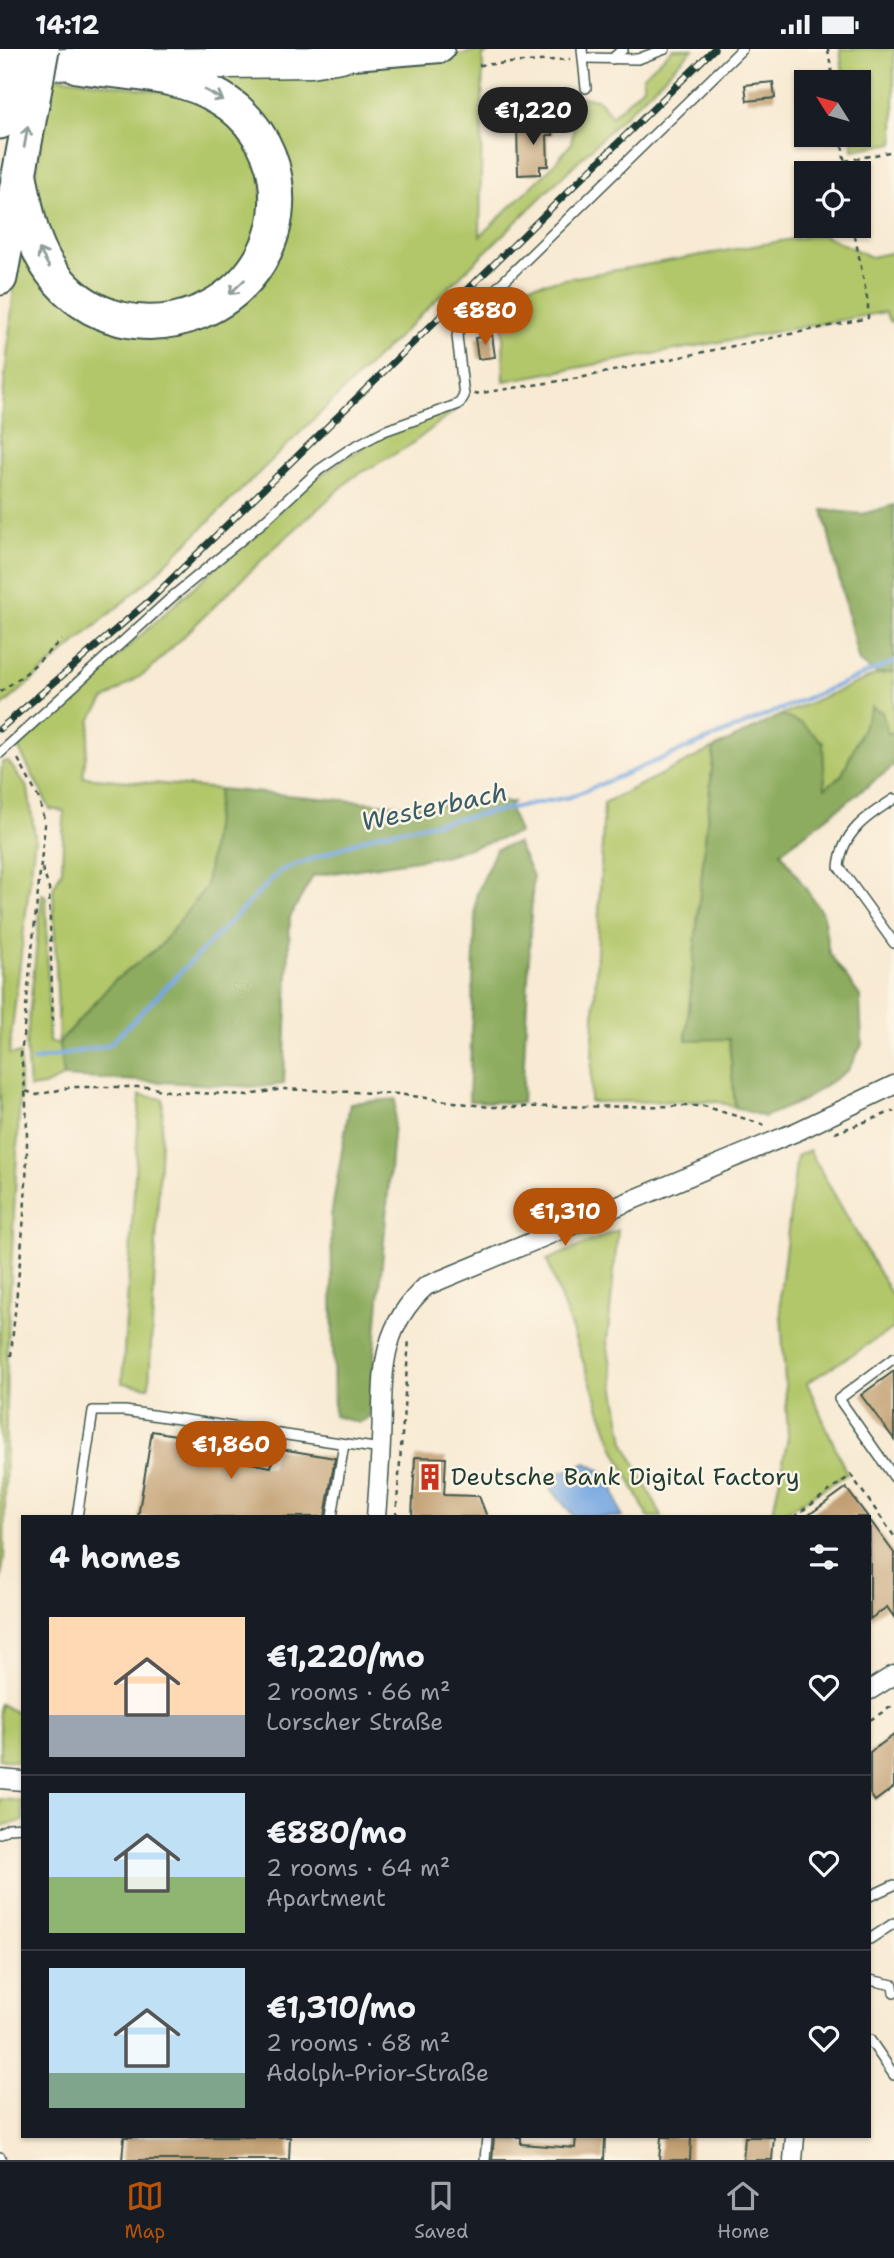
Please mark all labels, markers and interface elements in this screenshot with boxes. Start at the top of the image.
text: 14:12 [35,7,100,42]
north arrow [794,70,872,147]
map controls [794,70,871,238]
pin: €1,220 [476,87,590,147]
one-way arrow [204,88,224,102]
text: €1,220 [494,95,572,125]
one-way arrow [20,126,33,149]
button: locate [794,161,871,238]
one-way arrow [37,248,50,269]
one-way arrow [229,279,246,296]
pin: €880 [444,287,526,347]
text: €880 [453,295,517,325]
water label: Westerbach [358,773,510,839]
pin: €1,310 [508,1189,622,1248]
text: €1,310 [529,1196,601,1226]
pin: €1,860 [174,1421,288,1481]
text: €1,860 [192,1429,270,1459]
place label: Deutsche Bank Digital Factory [451,1461,800,1493]
building icon: Deutsche Bank Digital Factory [415,1462,445,1492]
text: 4 homes [49,1537,181,1578]
icon: filters [805,1538,843,1576]
text: €1,220/mo [266,1636,425,1677]
icon: home [105,1645,189,1729]
icon: heart [805,1668,843,1706]
text: 2 rooms · 66 m² [266,1677,451,1707]
text: Lorscher Straße [266,1707,443,1737]
text: €880/mo [266,1812,407,1853]
icon: home [105,1821,189,1905]
icon: heart [805,1844,843,1882]
text: 2 rooms · 64 m² [266,1853,450,1883]
text: Apartment [266,1883,386,1913]
text: €1,310/mo [266,1987,416,2028]
icon: home [105,1996,189,2080]
icon: heart [805,2019,843,2057]
text: 2 rooms · 68 m² [266,2028,450,2058]
text: Adolph-Prior-Straße [266,2058,489,2088]
tab: Map [125,2177,165,2244]
tab: Saved [414,2177,468,2244]
tab: Home [717,2177,769,2244]

